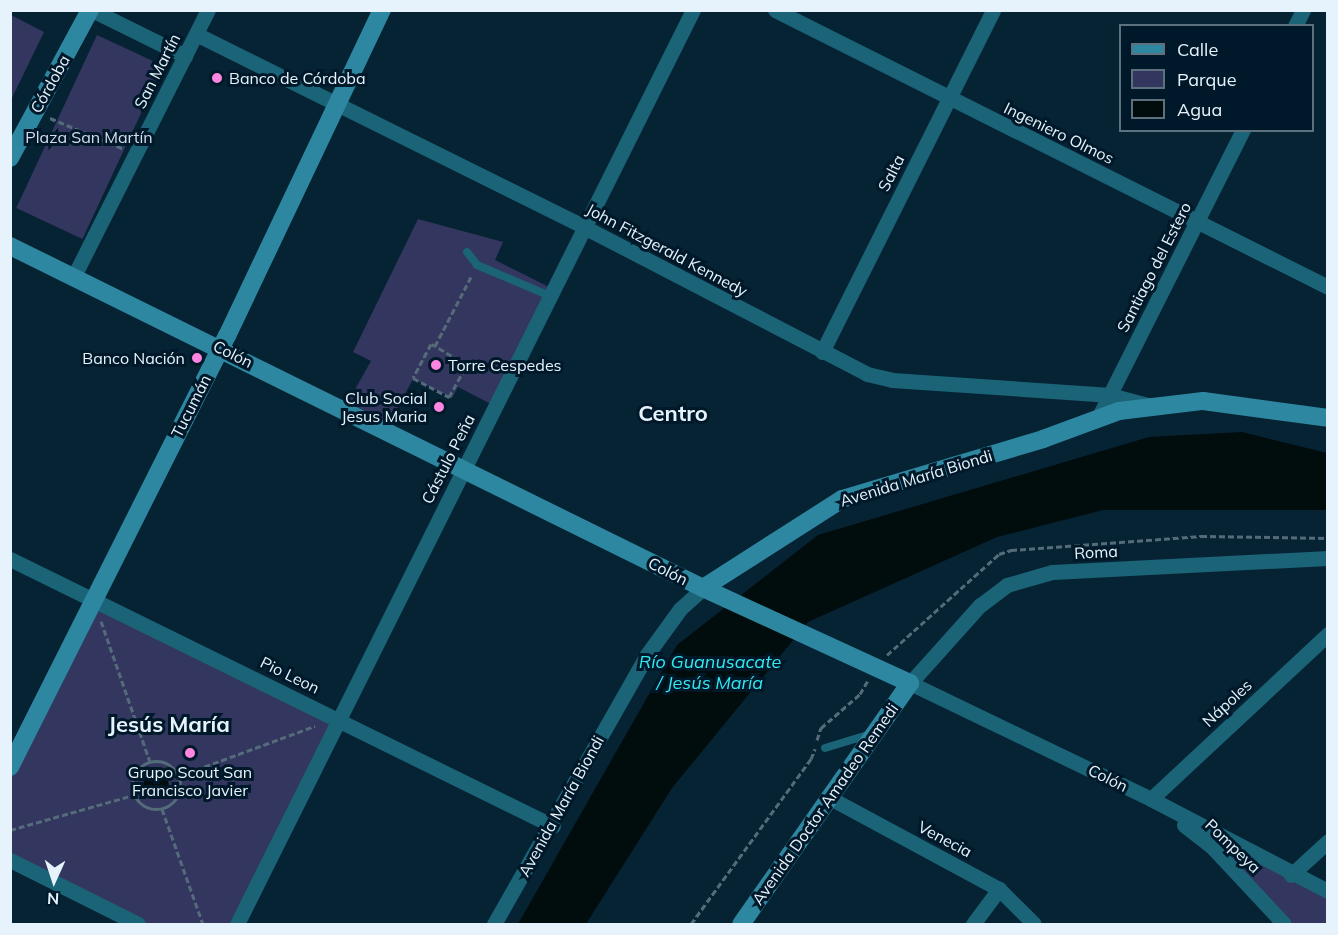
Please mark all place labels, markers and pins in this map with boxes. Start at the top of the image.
place label: Banco de Córdoba [229,68,366,88]
marker: Banco de Córdoba [210,71,224,85]
place label: Banco Nación [82,348,185,368]
marker: Banco Nación [190,351,204,365]
place label: Torre Cespedes [448,355,562,375]
marker: Torre Cespedes [429,358,443,372]
place label: Club Social Jesus Maria [341,388,427,426]
marker: Club Social Jesus Maria [432,400,446,414]
marker: Grupo Scout San Francisco Javier [183,746,197,760]
place label: Grupo Scout San Francisco Javier [128,762,252,800]

